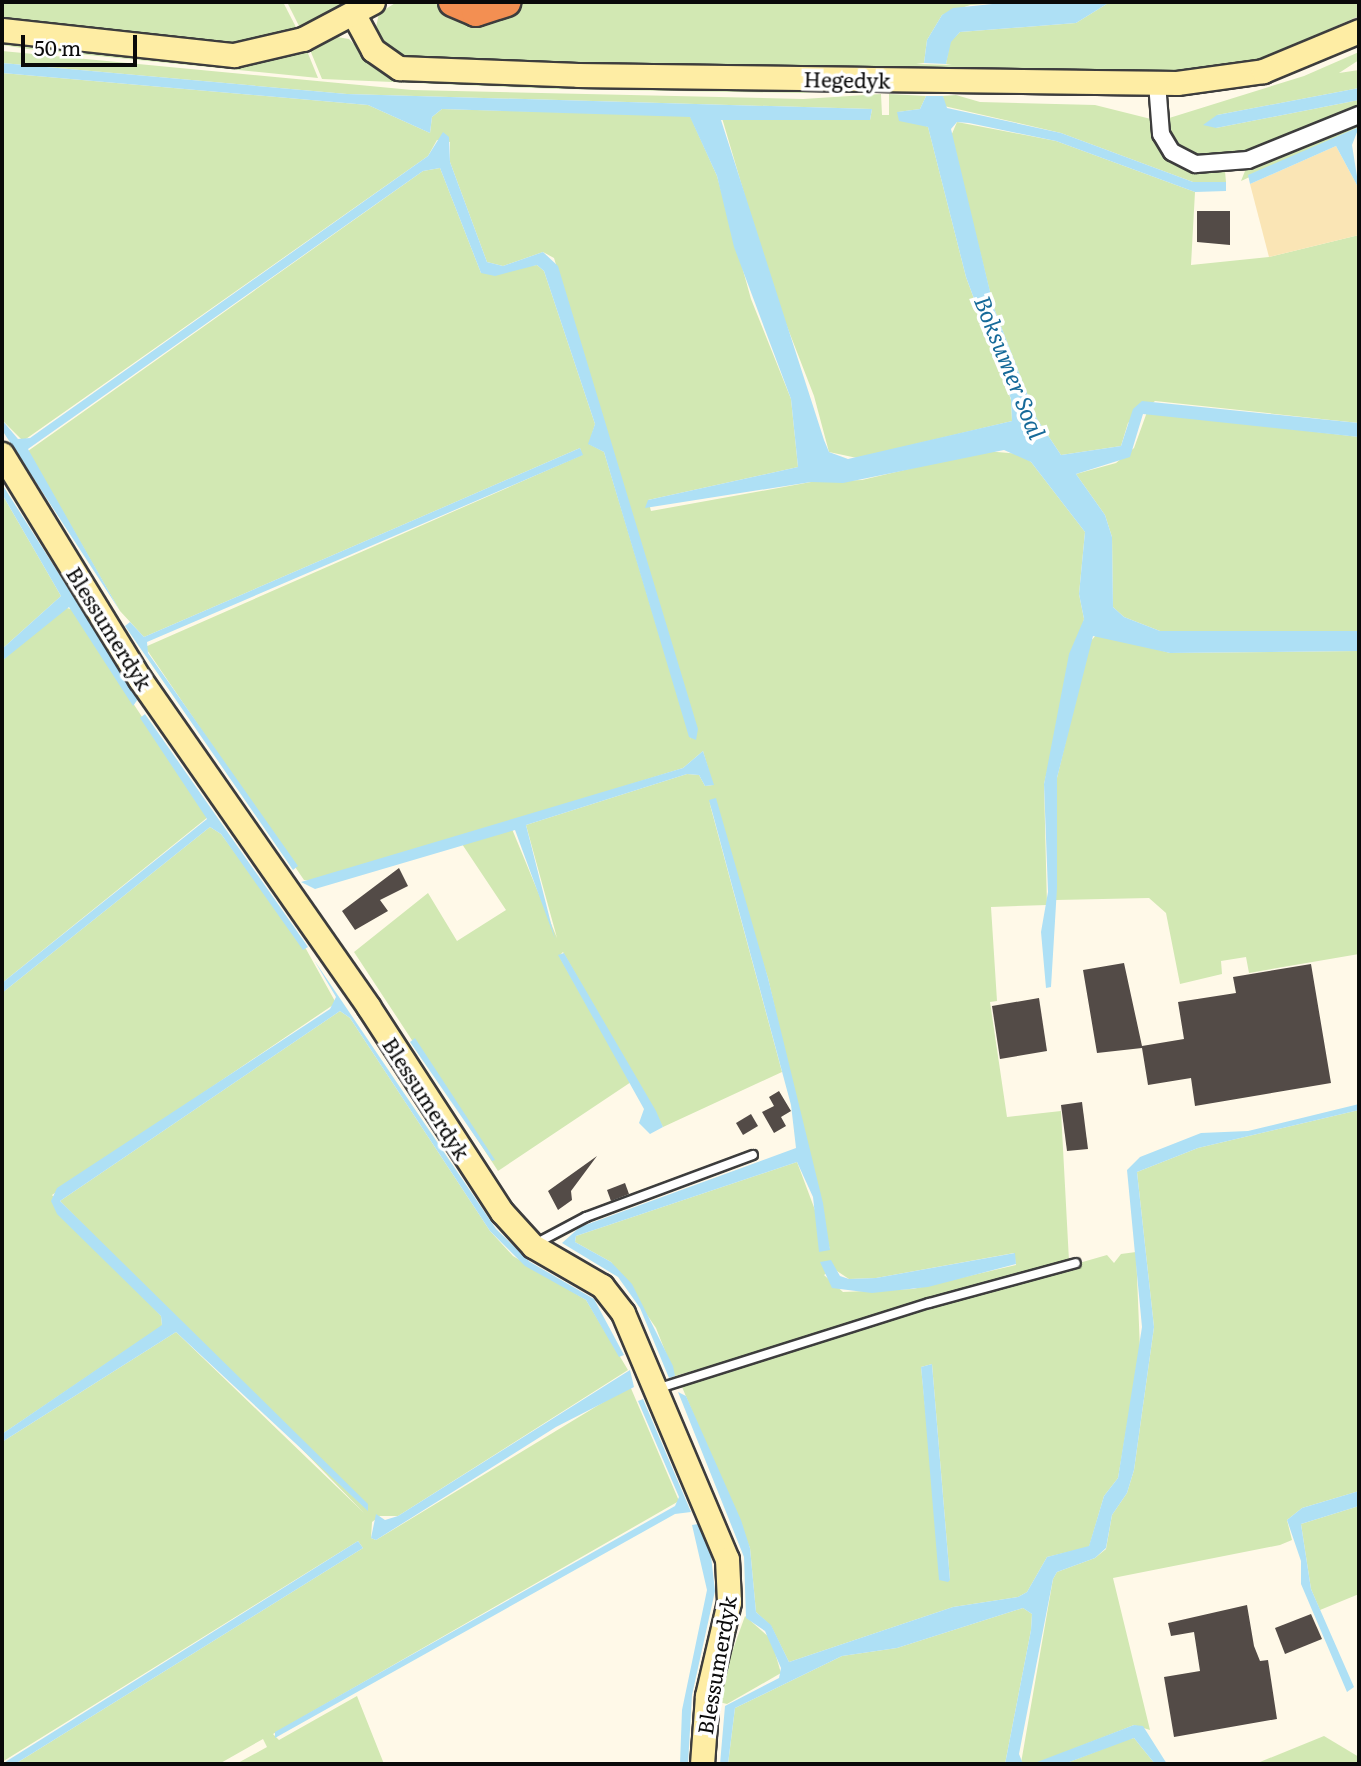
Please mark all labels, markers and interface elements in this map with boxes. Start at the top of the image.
scale bar [24,21,140,65]
text: 50 m [34,31,81,62]
street label: Hegedyk [803,66,891,92]
water label: Boksumer Soal [970,292,1052,442]
street label: Blessumerdyk [62,562,158,694]
street label: Blessumerdyk [378,1032,476,1164]
street label: Blessumerdyk [691,1594,741,1736]

